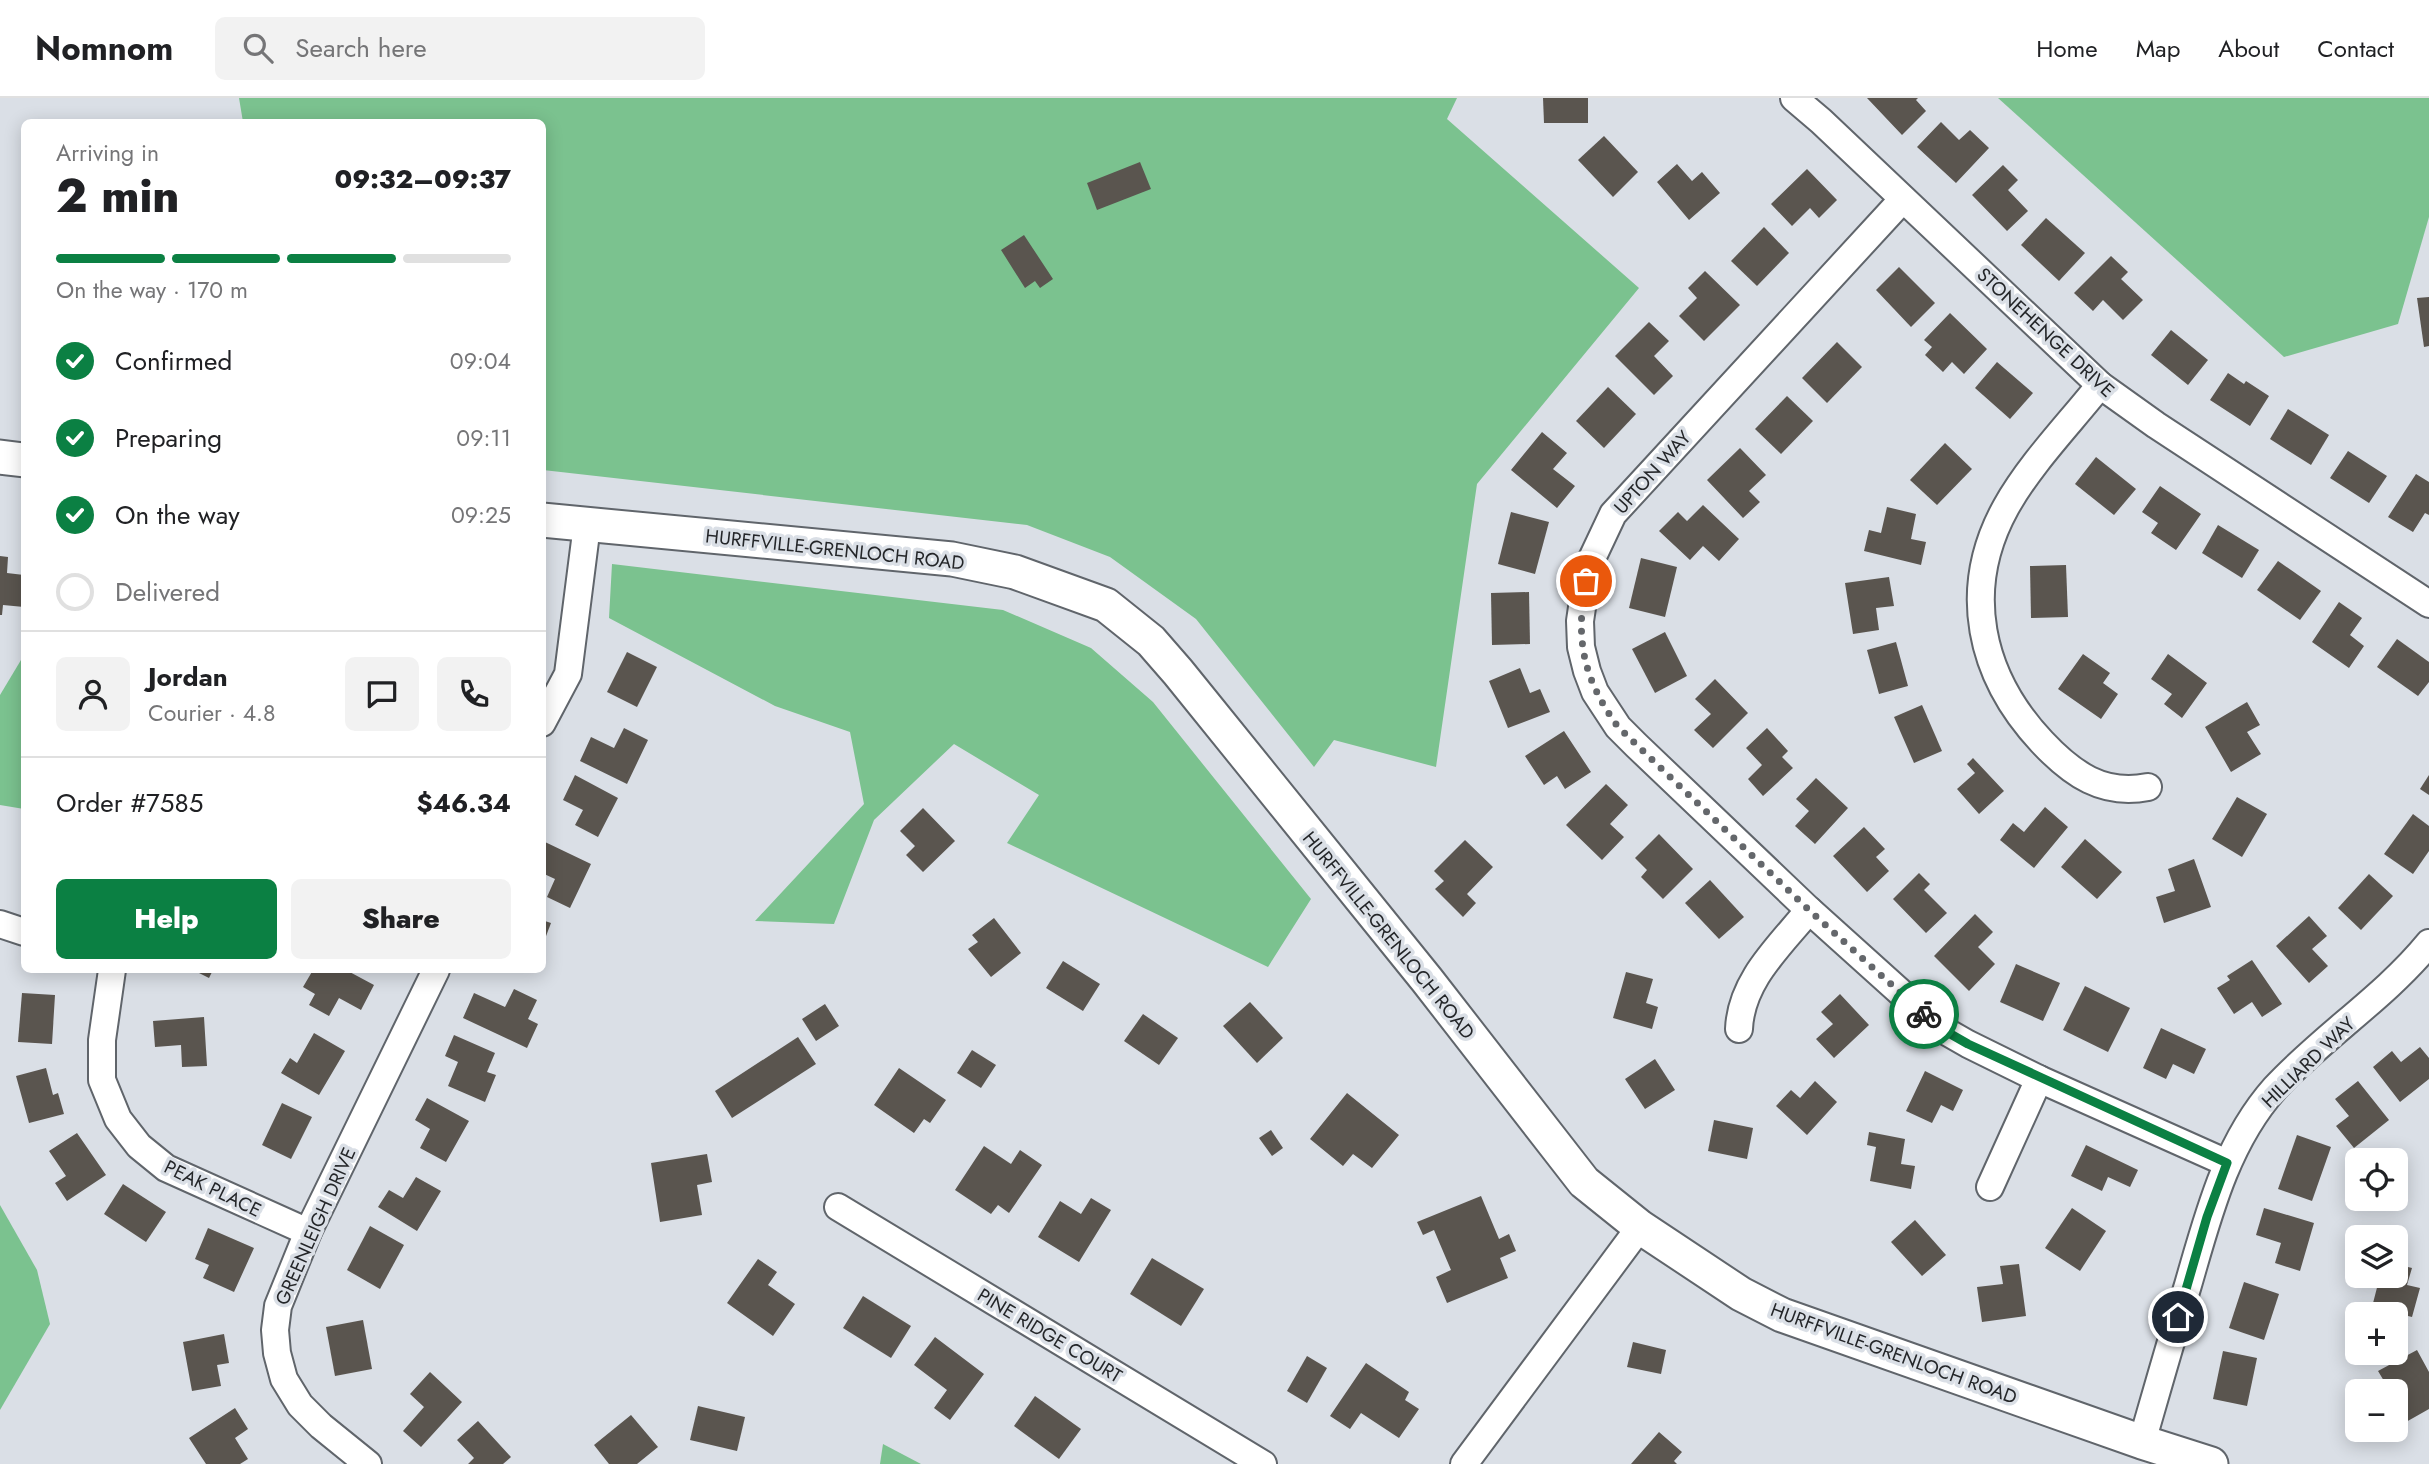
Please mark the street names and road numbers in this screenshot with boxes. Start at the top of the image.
street label: STONEHENGE DRIVE [1971,261,2120,403]
street label: UPTON WAY [1608,424,1697,520]
street label: HURFFVILLE-GRENLOCH ROAD [704,522,966,577]
street label: HURFFVILLE-GRENLOCH ROAD [1296,826,1481,1045]
street label: HILLIARD WAY [2256,1011,2361,1114]
street label: GREENLEIGH DRIVE [269,1143,362,1309]
street label: PEAK PLACE [160,1153,266,1224]
street label: PINE RIDGE COURT [972,1282,1127,1389]
street label: HURFFVILLE-GRENLOCH ROAD [1767,1296,2021,1411]

